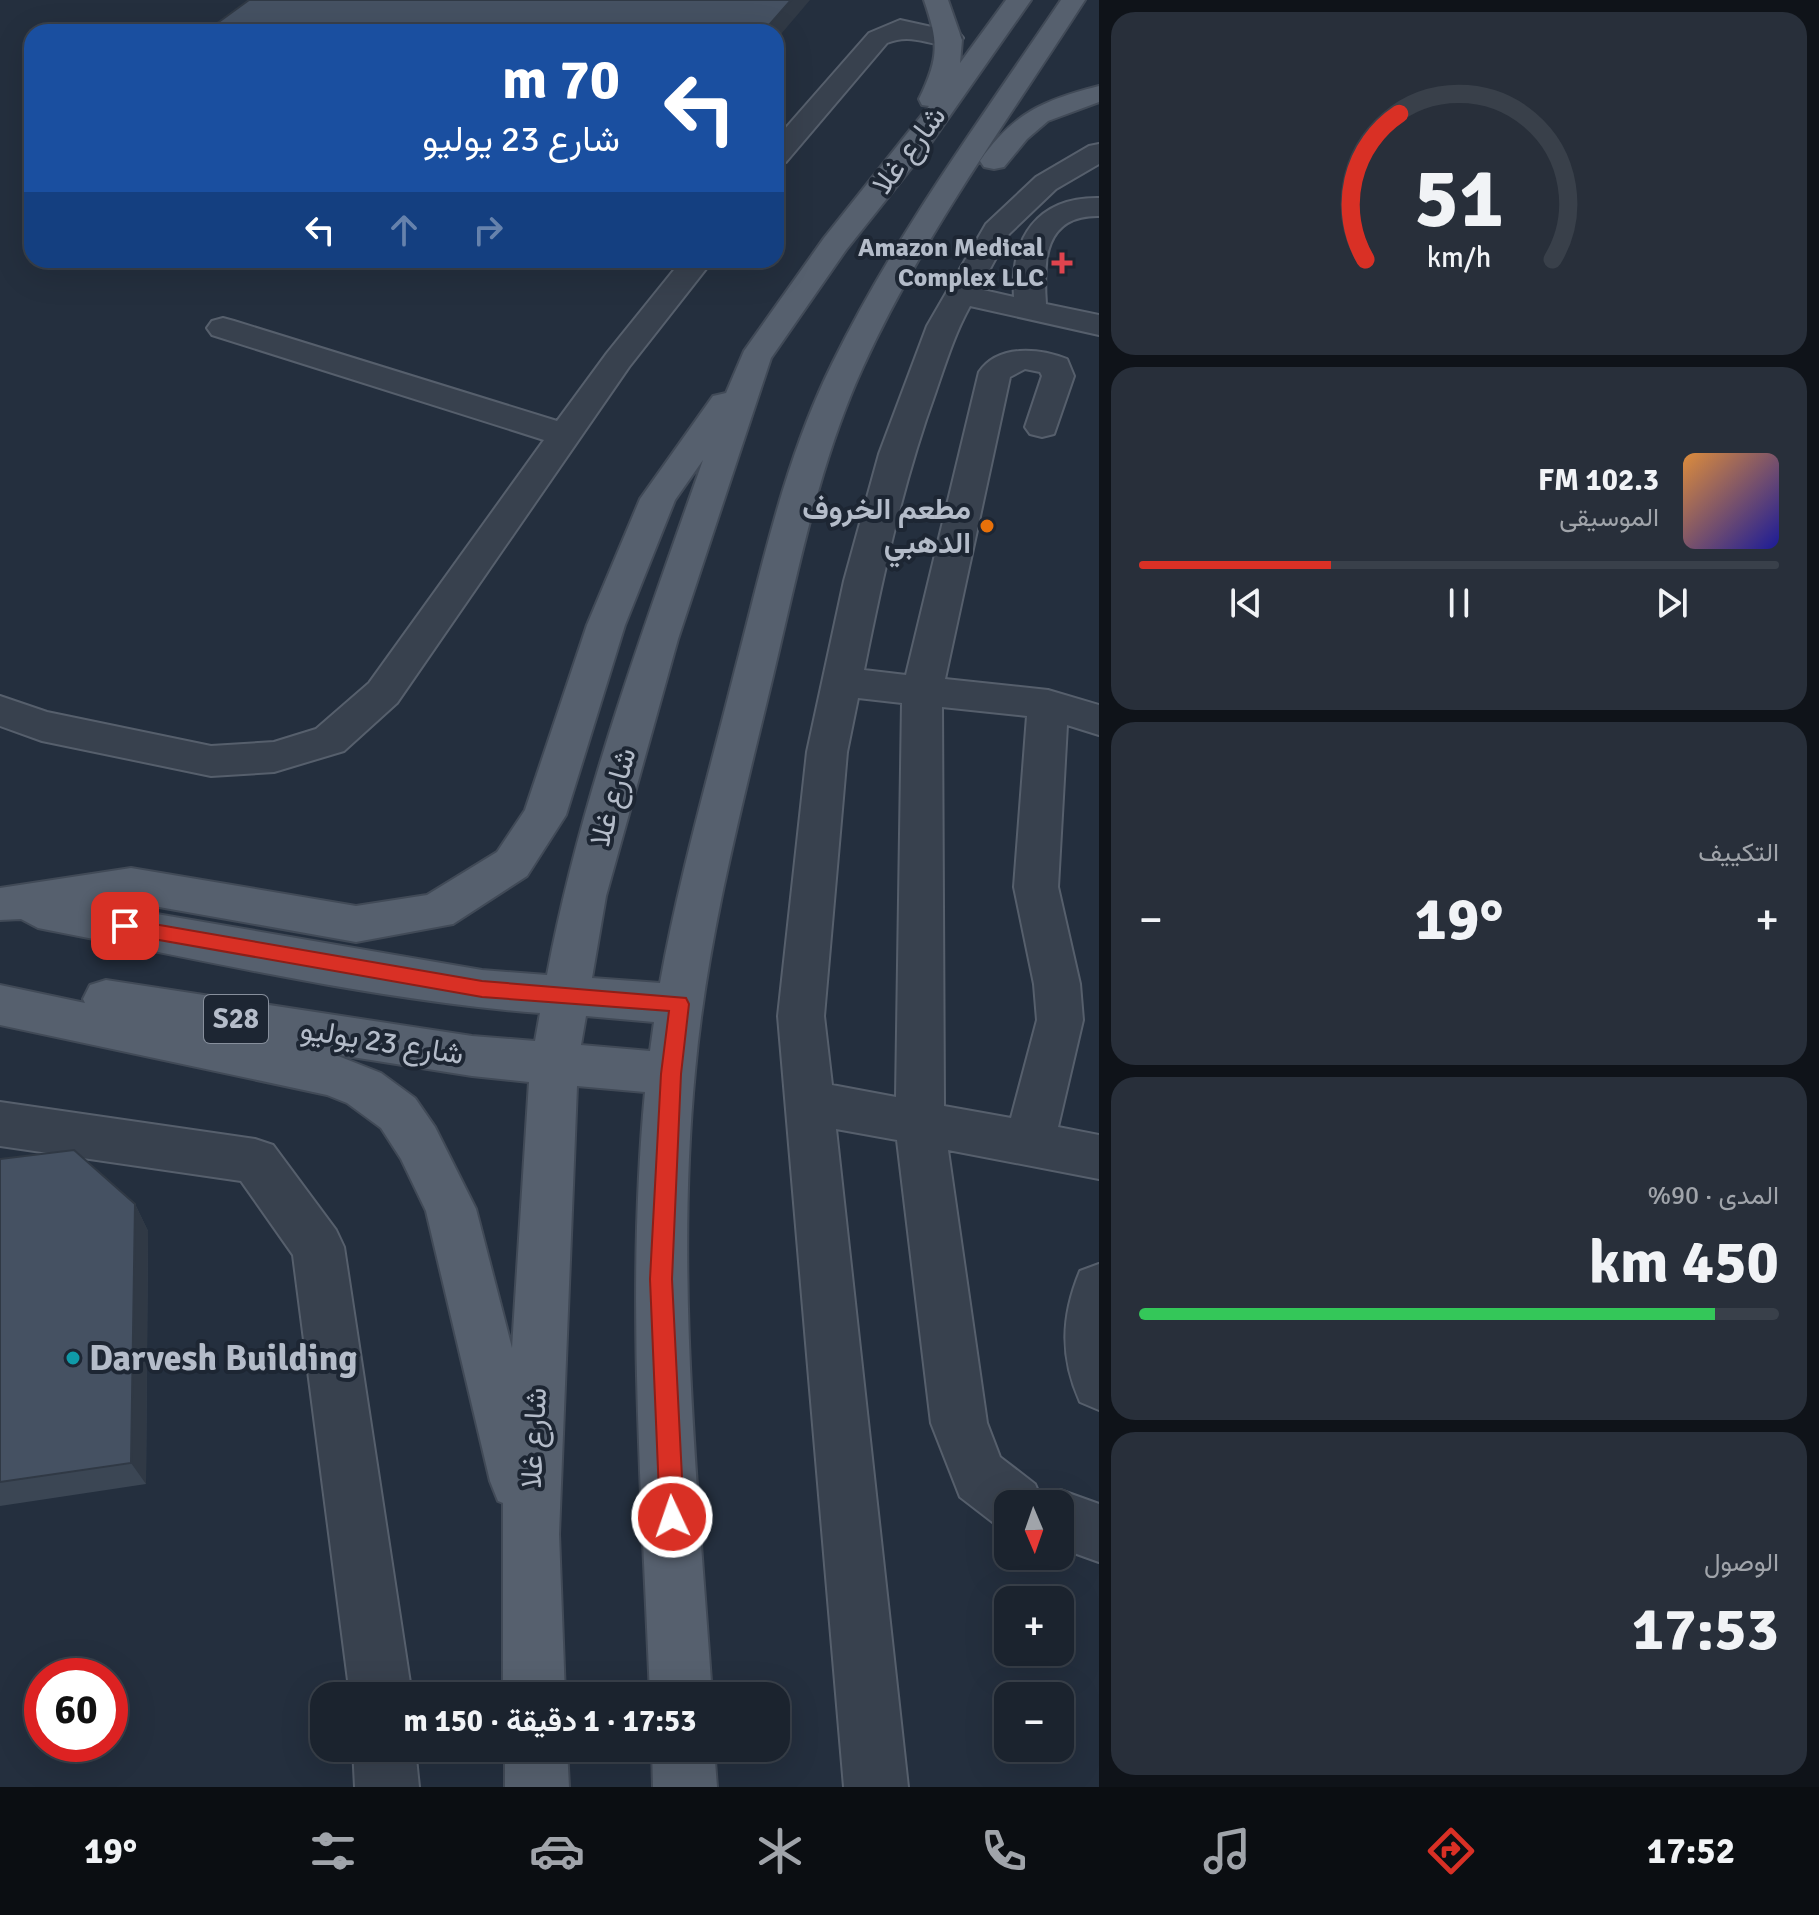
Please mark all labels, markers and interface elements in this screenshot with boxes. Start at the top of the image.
text: 70 m [502,45,620,114]
icon: left [648,56,752,160]
street label: شارع غلا [864,99,955,202]
text: شارع 23 يوليو [422,117,620,162]
text: 51 [1414,147,1504,249]
icon: left [298,208,342,252]
icon: ahead [382,208,426,252]
icon: right [466,208,510,252]
place label: Amazon Medical Complex LLC [858,232,1044,294]
text: km/h [1427,240,1491,275]
marker: Amazon Medical Complex LLC [1051,252,1073,274]
text: 102.3 FM [1538,462,1659,499]
place label: مطعم الخروف الدهبي [802,491,971,568]
text: الموسيقى [1559,502,1659,534]
marker: مطعم الخروف الدهبي [978,517,996,535]
icon: previous [1224,581,1268,625]
icon: pause [1437,581,1481,625]
icon: next [1650,581,1694,625]
street label: شارع غلا [581,744,646,851]
text: التكييف [1698,837,1779,869]
text: 19° [1415,883,1503,957]
pin [91,892,159,960]
text: − [1139,893,1163,947]
text: + [1755,893,1779,947]
icon: arrive [103,904,147,948]
road number: S28 [204,995,268,1043]
street label: شارع 23 يوليو [298,1011,466,1074]
text: المدى · 90% [1647,1180,1779,1212]
text: 450 km [1589,1226,1779,1300]
place label: Darvesh Building [89,1336,358,1381]
marker: Darvesh Building [64,1349,82,1367]
street label: شارع غلا [513,1387,556,1489]
position arrow [630,1475,714,1559]
north arrow [994,1490,1074,1570]
map controls [994,1490,1074,1762]
text: الوصول [1704,1547,1779,1579]
button: + [994,1586,1074,1666]
text: 17:53 [1632,1593,1779,1667]
speed limit sign: 60 [24,1658,128,1762]
button: − [994,1682,1074,1762]
text: 17:53 · 1 دقيقة · 150 m [404,1703,696,1740]
icon: filters [305,1823,361,1879]
icon: car [529,1823,585,1879]
icon: climate [752,1823,808,1879]
icon: phone [976,1823,1032,1879]
icon: music [1199,1823,1255,1879]
icon: directions [1423,1823,1479,1879]
text: 19° [84,1829,137,1874]
text: 17:52 [1647,1829,1735,1874]

